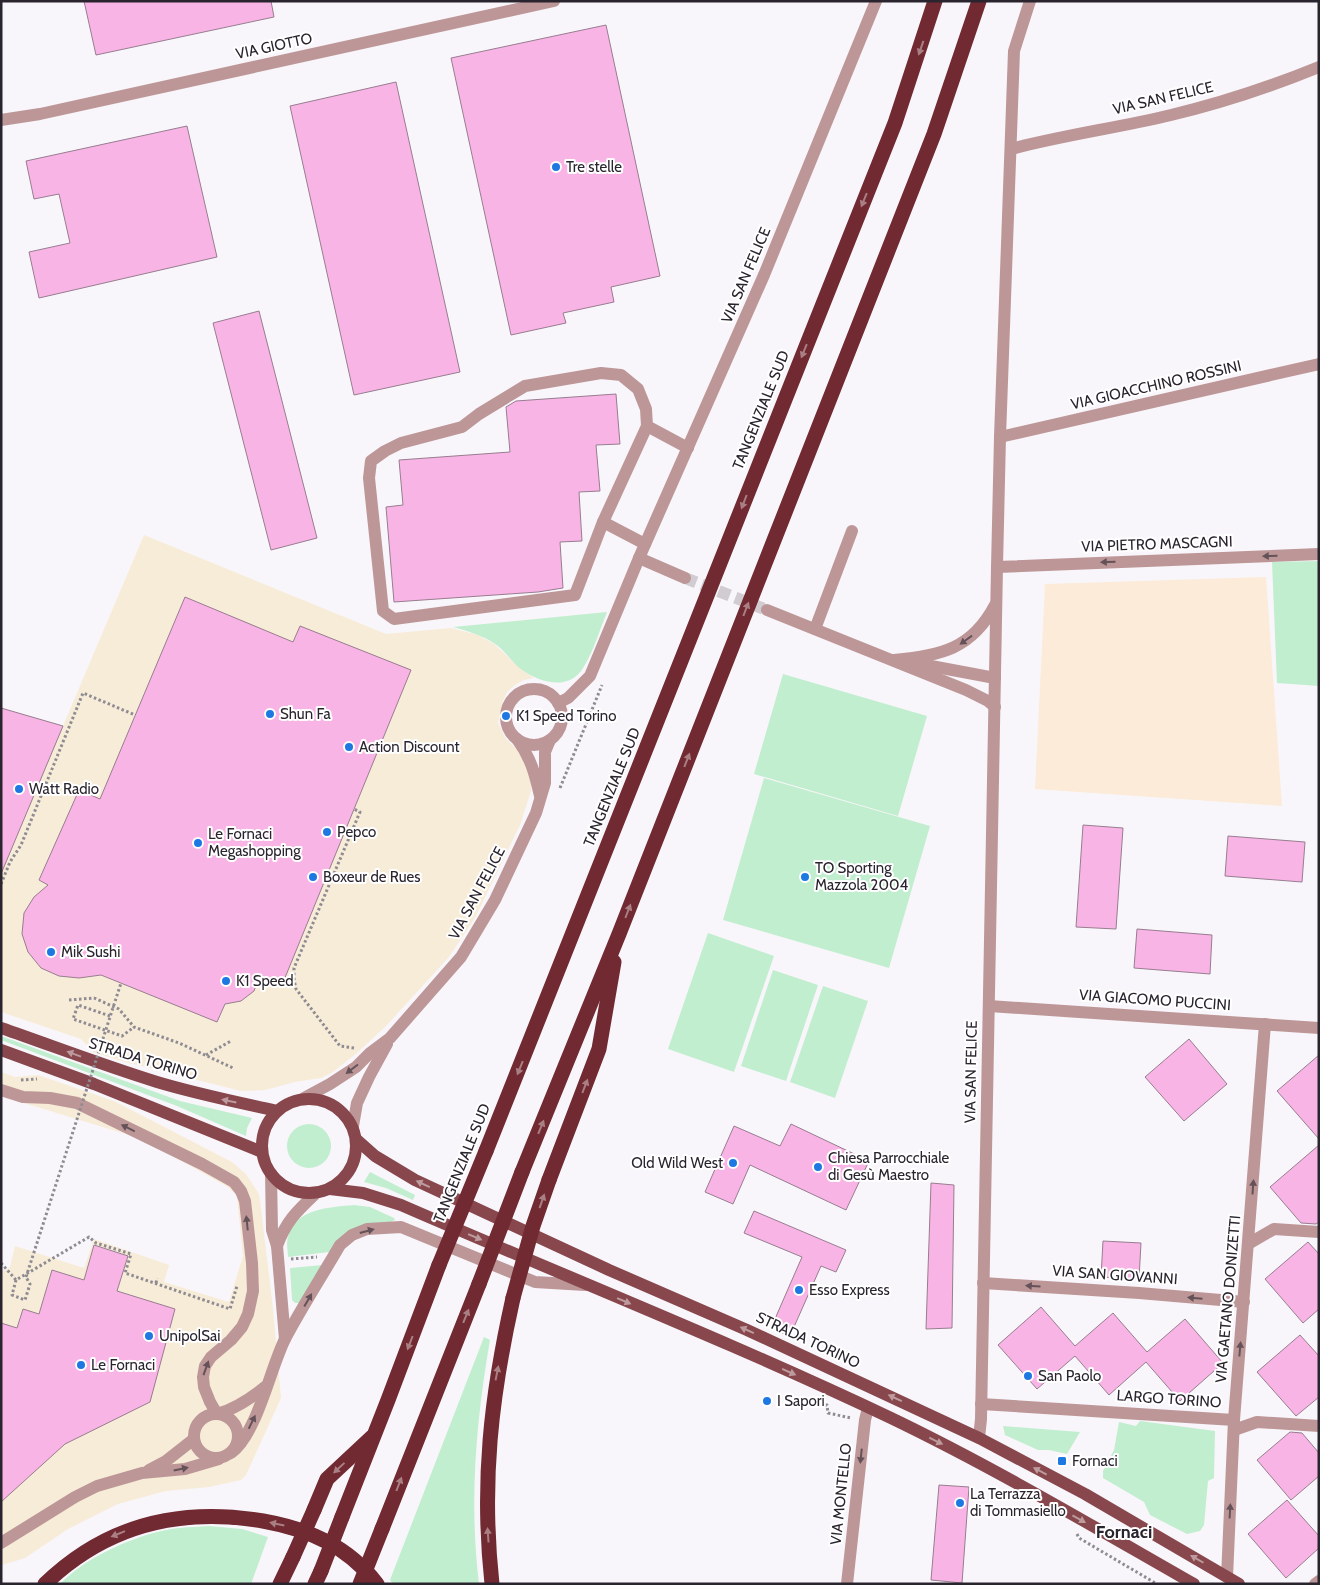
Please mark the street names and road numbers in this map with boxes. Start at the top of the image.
street label: VIA GIOTTO [234,29,314,63]
street label: VIA SAN FELICE [1111,78,1215,118]
street label: VIA SAN FELICE [718,224,774,326]
street label: TANGENZIALE SUD [729,348,793,472]
street label: VIA GIOACCHINO ROSSINI [1069,357,1243,413]
street label: VIA PIETRO MASCAGNI [1081,532,1233,556]
street label: TANGENZIALE SUD [580,725,644,849]
street label: VIA SAN FELICE [445,843,509,943]
street label: VIA GIACOMO PUCCINI [1079,986,1231,1014]
street label: VIA SAN FELICE [961,1021,981,1123]
street label: STRADA TORINO [87,1034,199,1084]
street label: TANGENZIALE SUD [430,1101,494,1225]
street label: VIA GAETANO DONIZETTI [1212,1214,1244,1384]
street label: VIA SAN GIOVANNI [1052,1262,1178,1288]
street label: STRADA TORINO [753,1308,863,1372]
street label: LARGO TORINO [1116,1386,1222,1412]
street label: VIA MONTELLO [827,1442,855,1546]

